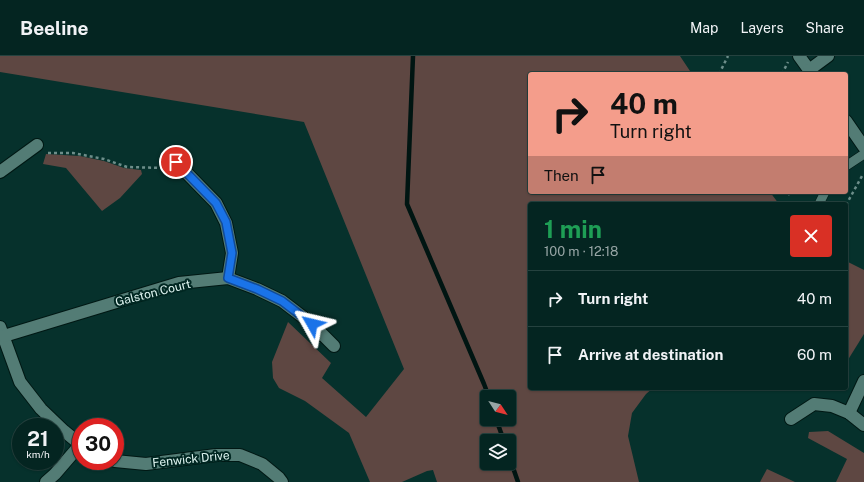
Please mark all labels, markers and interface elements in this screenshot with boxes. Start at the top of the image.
text: Beeline [20,17,89,39]
text: Map [690,20,718,36]
text: Layers [740,20,784,36]
text: Share [806,20,844,36]
text: 40 m [610,87,678,120]
icon: right [544,88,596,140]
text: Turn right [610,121,692,142]
pin [159,145,193,179]
icon: arrive [165,151,187,173]
icon: arrive [587,164,609,186]
text: Then [544,167,579,184]
text: 1 min [544,215,602,243]
button: close [790,215,832,257]
text: 100 m · 12:18 [544,244,618,259]
street label: Galston Court [114,277,192,309]
icon: right [544,288,566,310]
text: Turn right [578,290,648,307]
text: 40 m [797,290,832,307]
position arrow [291,303,333,345]
icon: arrive [544,344,566,366]
text: Arrive at destination [578,346,723,363]
text: 60 m [797,346,832,363]
north arrow [480,390,516,426]
map controls [480,390,516,470]
speed limit sign: 30 [72,418,124,470]
text: 21 [27,427,49,451]
button: layers [480,434,516,470]
text: km/h [26,448,50,460]
street label: Fenwick Drive [152,448,231,470]

